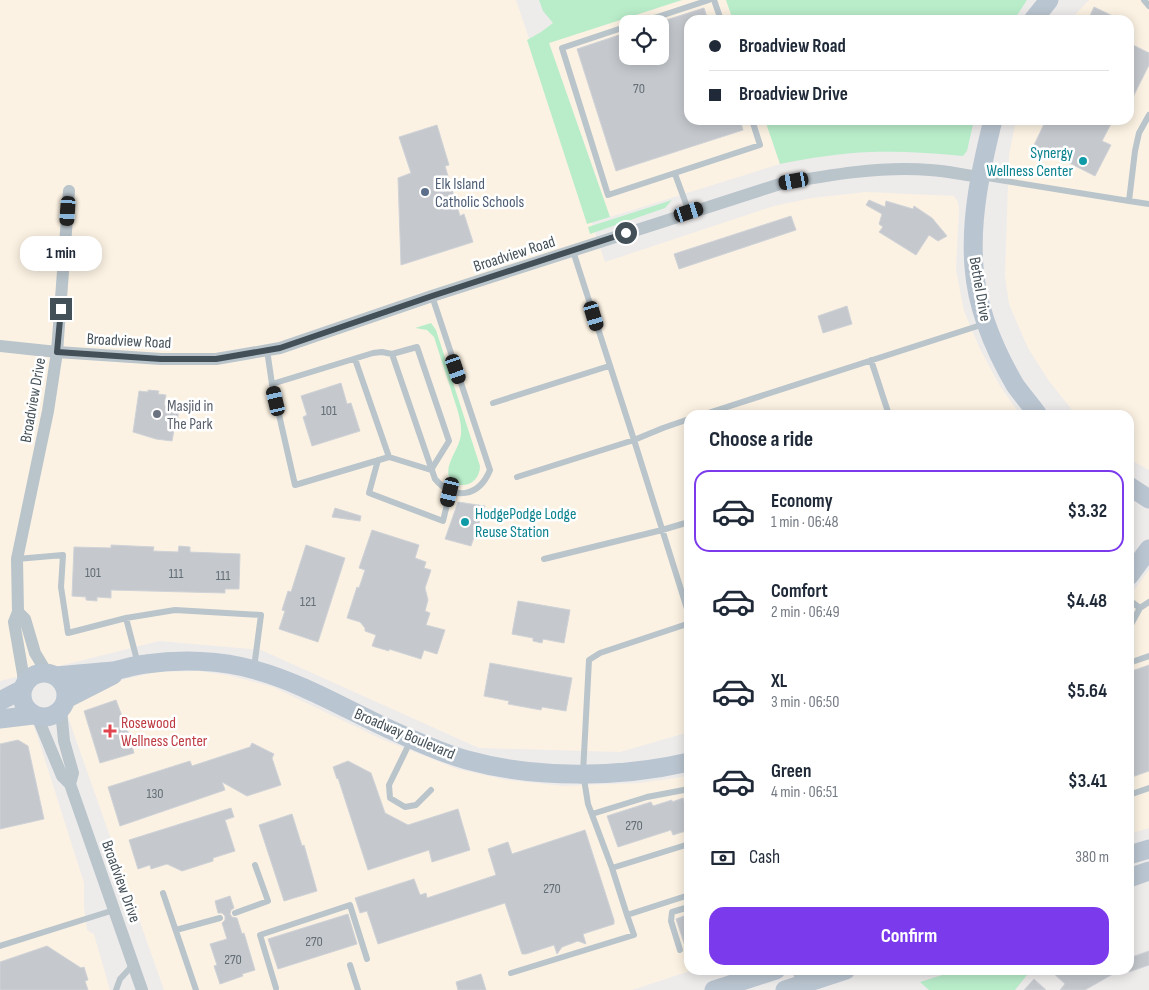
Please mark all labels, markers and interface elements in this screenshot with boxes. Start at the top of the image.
map controls [619,15,669,65]
button: locate [619,15,669,65]
text: Broadview Road [739,35,846,58]
house number: 70 [633,80,645,97]
text: Broadview Drive [739,83,848,106]
place label: Synergy Wellness Center [987,144,1073,181]
marker: Synergy Wellness Center [1077,155,1089,167]
car [777,171,810,191]
place label: Elk Island Catholic Schools [435,175,525,212]
marker: Elk Island Catholic Schools [419,186,431,198]
car [59,196,76,226]
car [672,200,705,224]
route start [615,222,637,244]
street label: Broadview Road [471,232,558,277]
callout: 1 min [20,236,102,272]
text: 1 min [46,244,76,263]
street label: Bethel Drive [965,256,995,323]
route end [50,298,72,320]
car [582,299,605,333]
street label: Broadview Road [86,330,172,353]
car [444,352,467,386]
street label: Broadview Drive [17,356,50,444]
car [265,385,286,417]
place label: Masjid in The Park [167,397,213,434]
house number: 101 [321,402,337,419]
marker: Masjid in The Park [151,408,163,420]
text: Choose a ride [709,426,813,453]
car [439,476,460,508]
icon: car [711,489,756,534]
text: Economy [771,490,833,513]
text: $3.32 [1068,500,1107,523]
place label: HodgePodge Lodge Reuse Station [475,505,576,542]
text: 1 min · 06:48 [771,513,838,532]
marker: HodgePodge Lodge Reuse Station [459,516,471,528]
house number: 101 [85,564,101,581]
house number: 111 [169,565,183,582]
house number: 111 [216,567,230,584]
icon: car [711,579,756,624]
text: Comfort [771,580,828,603]
text: $4.48 [1066,590,1107,613]
house number: 121 [300,593,316,610]
text: 2 min · 06:49 [771,603,839,622]
icon: car [711,669,756,714]
text: XL [771,670,787,693]
text: $5.64 [1067,680,1107,703]
text: 3 min · 06:50 [771,693,839,712]
street label: Broadway Boulevard [351,705,458,764]
place label: Rosewood Wellness Center [121,714,208,751]
marker: Rosewood Wellness Center [103,724,117,738]
icon: car [711,759,756,804]
text: Green [771,760,811,783]
text: $3.41 [1068,770,1107,793]
text: 4 min · 06:51 [771,783,838,802]
house number: 130 [146,785,164,802]
house number: 270 [625,817,643,834]
street label: Broadview Drive [97,838,144,925]
icon: cash [709,844,737,872]
text: Cash [749,846,780,869]
text: 380 m [1075,848,1109,867]
house number: 270 [543,880,561,897]
button: Confirm [709,907,1109,965]
house number: 270 [305,933,323,950]
house number: 270 [224,951,242,968]

